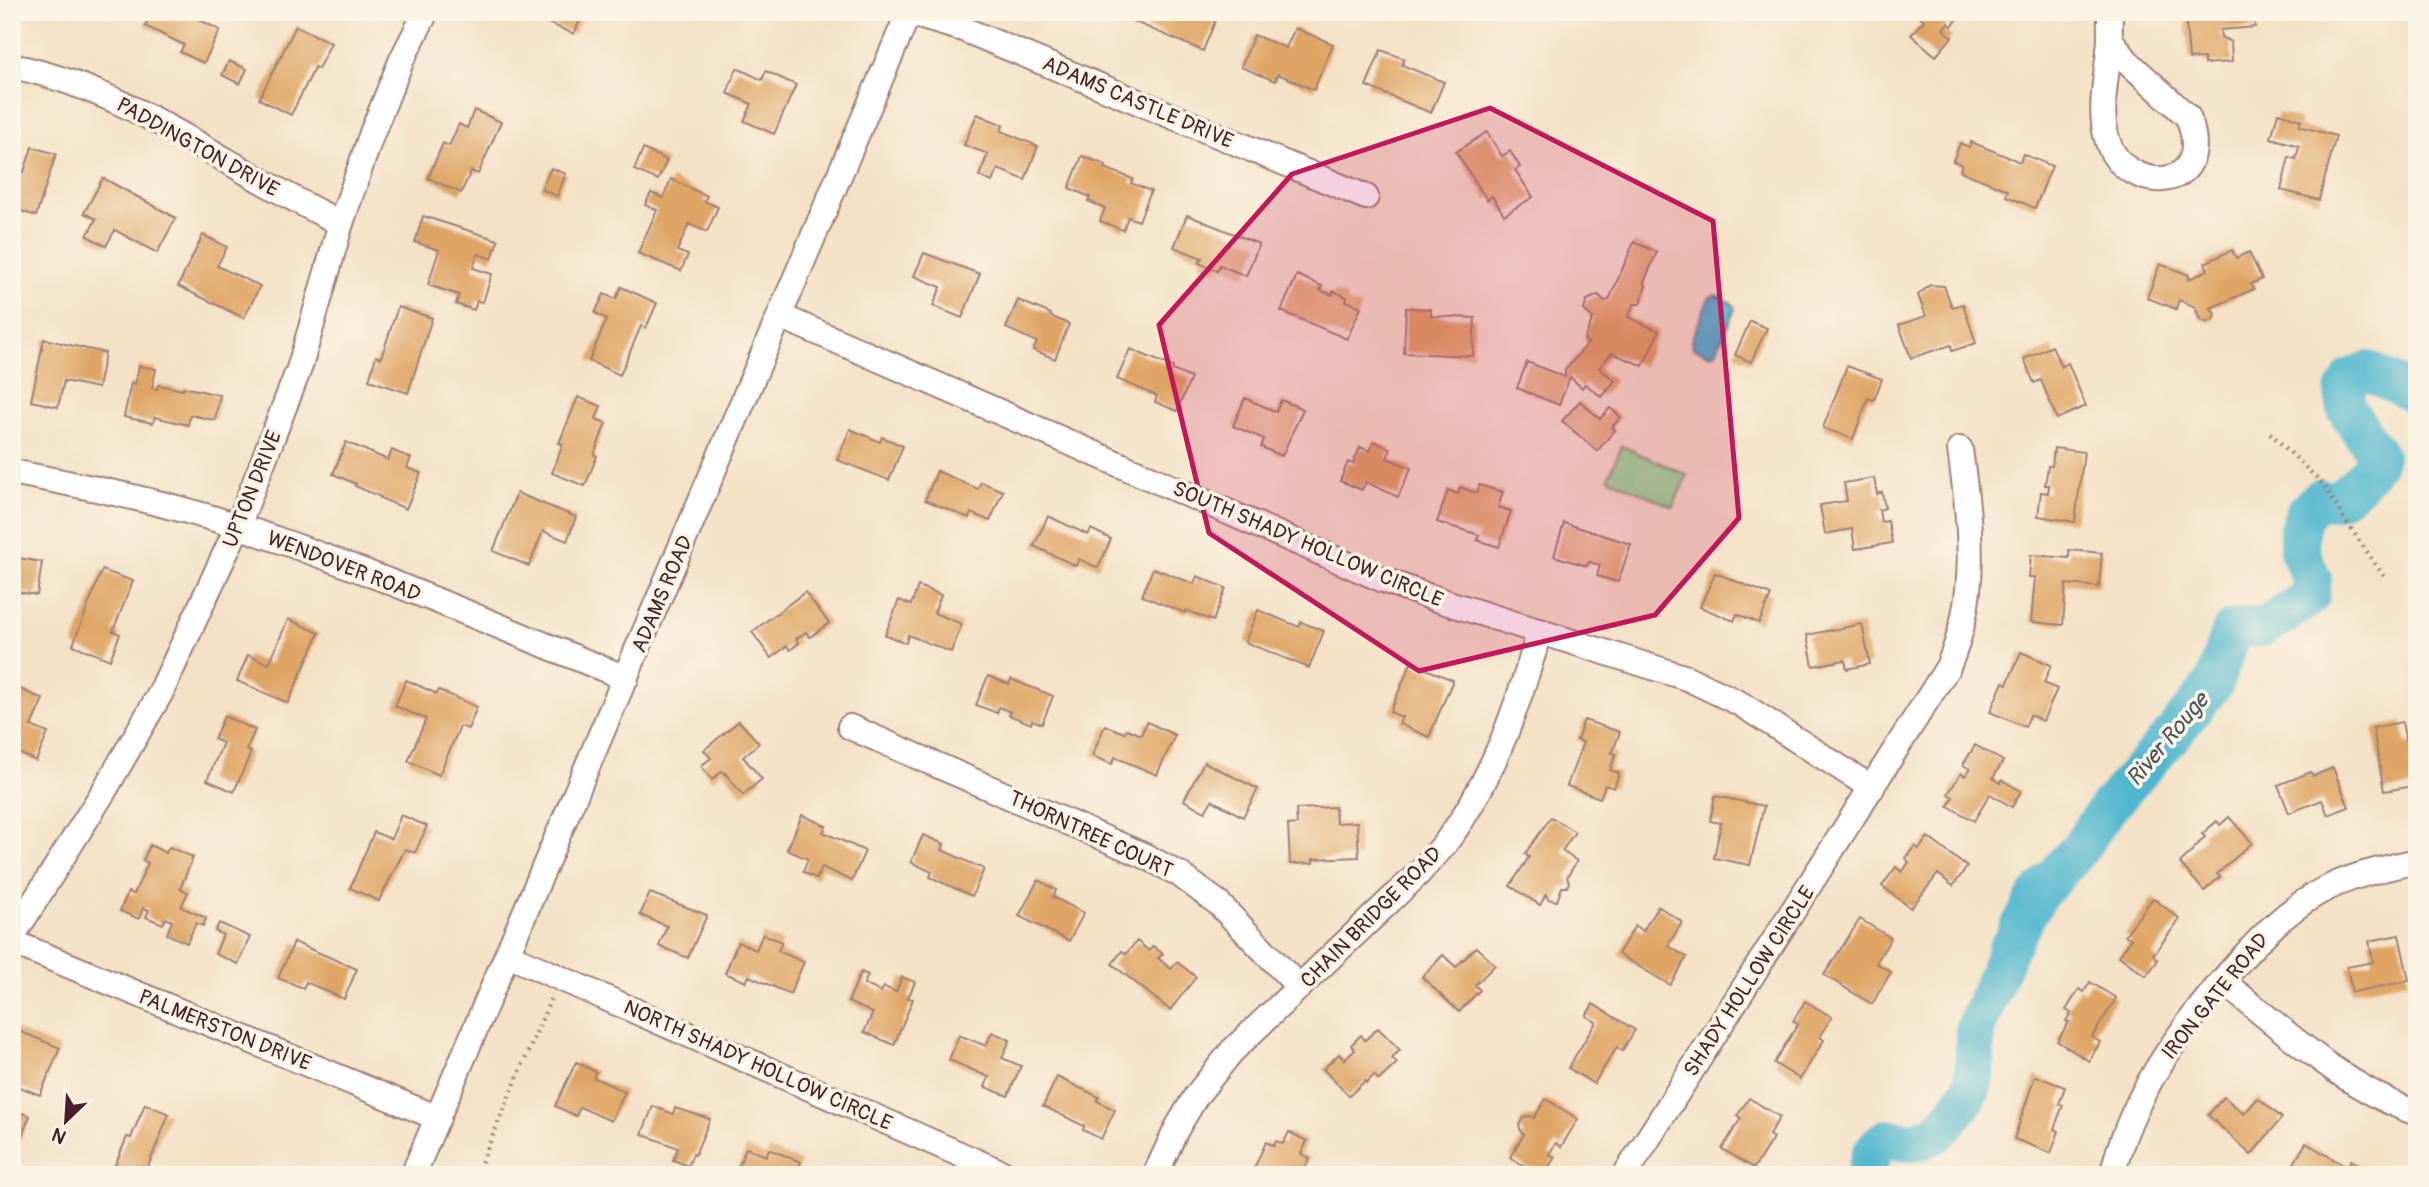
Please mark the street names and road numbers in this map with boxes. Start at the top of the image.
street label: ADAMS CASTLE DRIVE [1038,50,1237,155]
street label: PADDINGTON DRIVE [112,92,284,203]
street label: UPTON DRIVE [217,427,288,552]
street label: SOUTH SHADY HOLLOW CIRCLE [1169,475,1447,614]
street label: WENDOVER ROAD [263,525,425,608]
street label: ADAMS ROAD [626,532,699,657]
street label: THORNTREE COURT [1004,785,1177,884]
street label: CHAIN BRIDGE ROAD [1295,841,1448,994]
street label: SHADY HOLLOW CIRCLE [1678,881,1821,1082]
street label: IRON GATE ROAD [2156,927,2275,1065]
street label: PALMERSTON DRIVE [135,984,315,1077]
street label: NORTH SHADY HOLLOW CIRCLE [619,994,896,1137]

